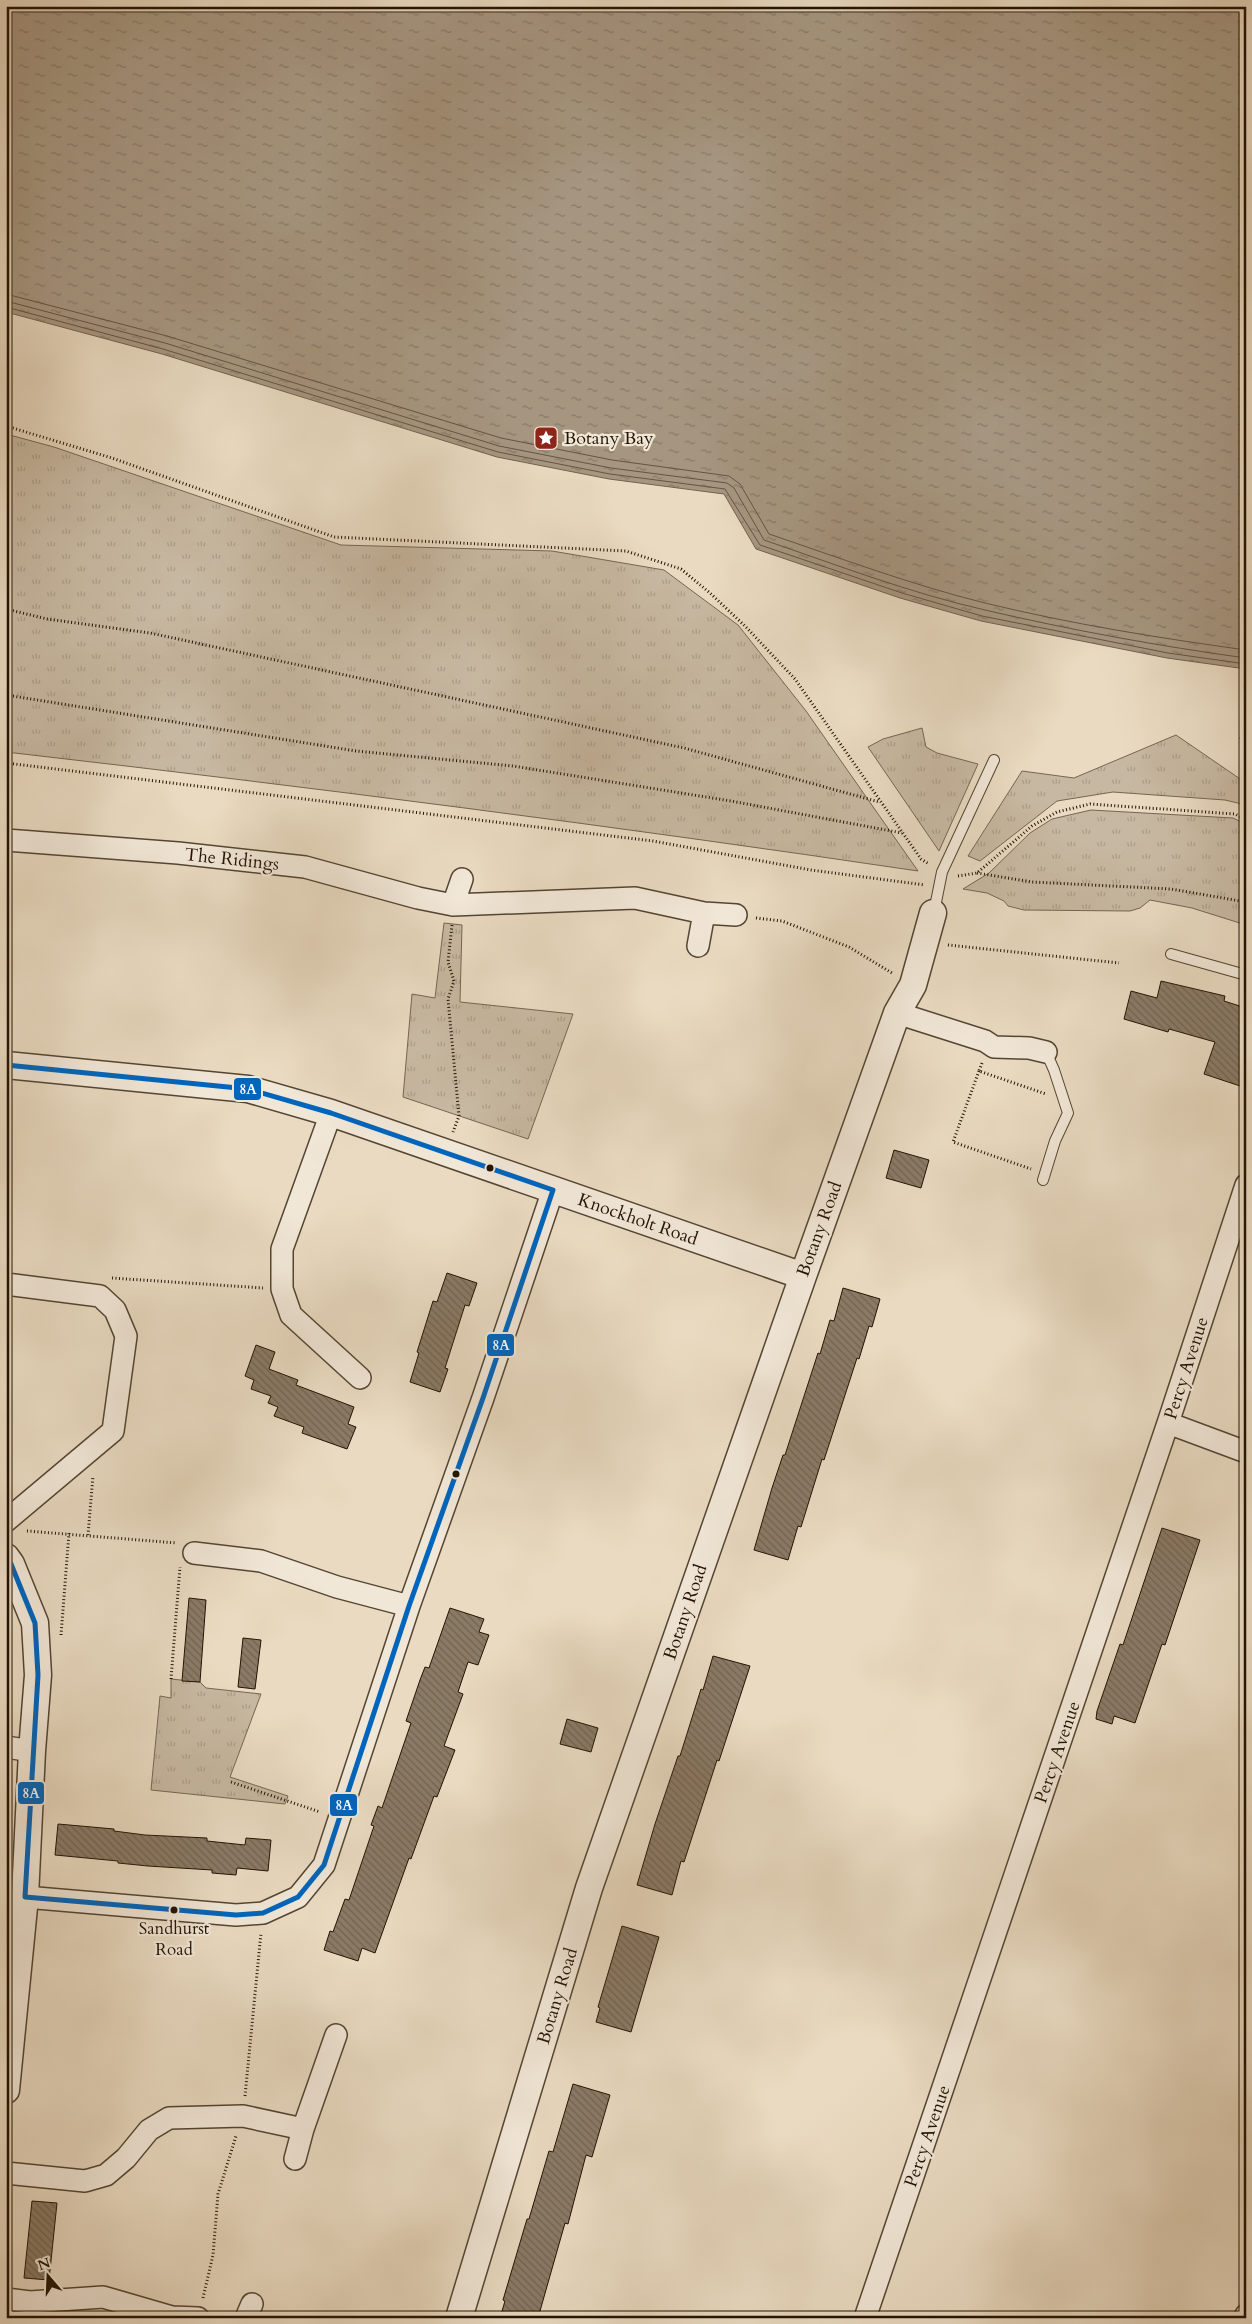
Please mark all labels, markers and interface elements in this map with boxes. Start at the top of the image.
place icon: Botany Bay [533,425,559,451]
place label: Botany Bay [564,426,654,451]
street label: The Ridings [184,842,280,877]
line badge: 8A [233,1077,262,1101]
text: 8A [239,1080,257,1099]
unlabelled marker [485,1163,495,1173]
street label: Botany Road [791,1178,848,1280]
street label: Knockholt Road [574,1187,702,1252]
street label: Percy Avenue [1158,1314,1215,1423]
line badge: 8A [486,1333,515,1357]
text: 8A [492,1336,510,1355]
unlabelled marker [451,1469,461,1479]
street label: Botany Road [657,1561,714,1663]
street label: Percy Avenue [1028,1698,1087,1806]
line badge: 8A [17,1781,45,1805]
text: 8A [22,1784,40,1803]
line badge: 8A [329,1793,358,1817]
text: 8A [335,1796,353,1815]
marker: Sandhurst Road [169,1905,179,1915]
place label: Sandhurst Road [139,1917,210,1961]
street label: Botany Road [531,1944,584,2047]
street label: Percy Avenue [898,2082,957,2190]
north arrow [22,2252,72,2302]
text: N [35,2253,53,2275]

